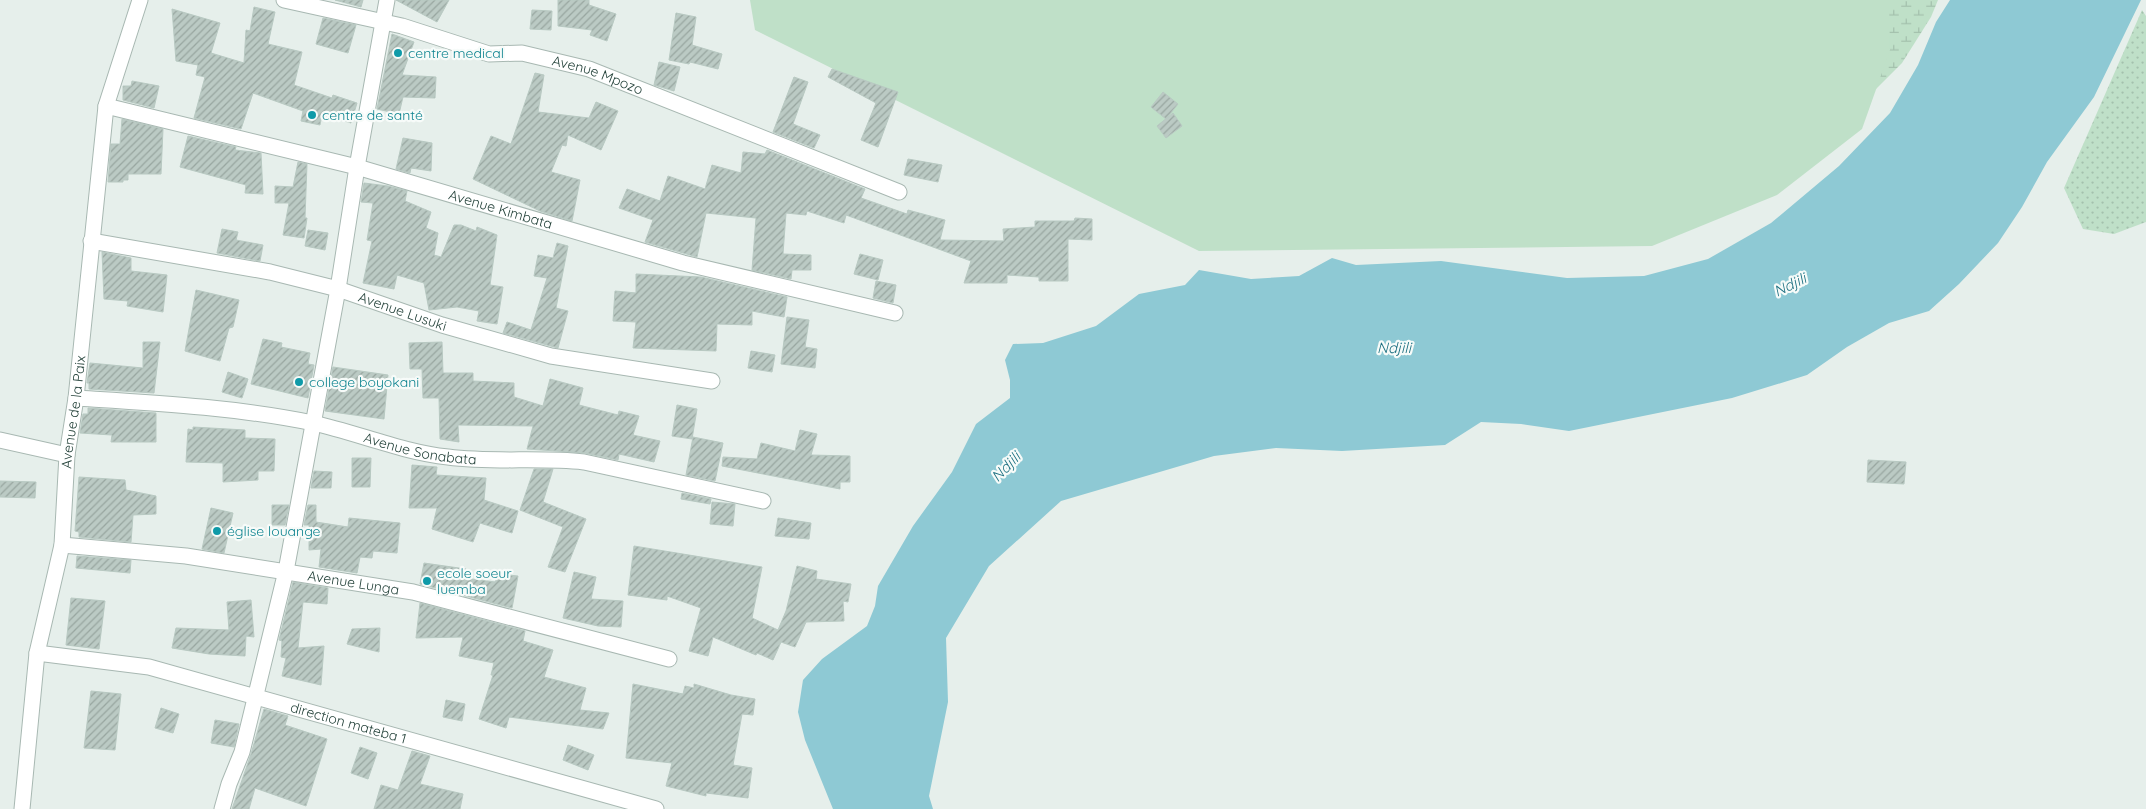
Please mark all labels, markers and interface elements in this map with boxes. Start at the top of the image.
place label: centre medical [408,44,504,62]
marker: centre medical [392,47,404,59]
street label: Avenue Mpozo [550,51,646,99]
place label: centre de santé [322,106,423,124]
marker: centre de santé [306,109,318,121]
street label: Avenue Kimbata [447,186,555,233]
water label: Ndjili [1770,268,1811,301]
street label: Avenue Lusuki [356,288,449,335]
water label: Ndjili [1377,338,1413,357]
street label: Avenue de la Paix [57,354,89,469]
place label: college boyokani [309,373,419,391]
marker: college boyokani [293,376,305,388]
street label: Avenue Sonabata [362,428,477,468]
water label: Ndjili [987,447,1025,485]
place label: église louange [227,522,321,540]
marker: église louange [211,525,223,537]
place label: ecole soeur luemba [437,564,512,598]
street label: Avenue Lunga [306,566,400,599]
marker: ecole soeur luemba [421,575,433,587]
street label: direction mateba 1 [288,698,409,748]

